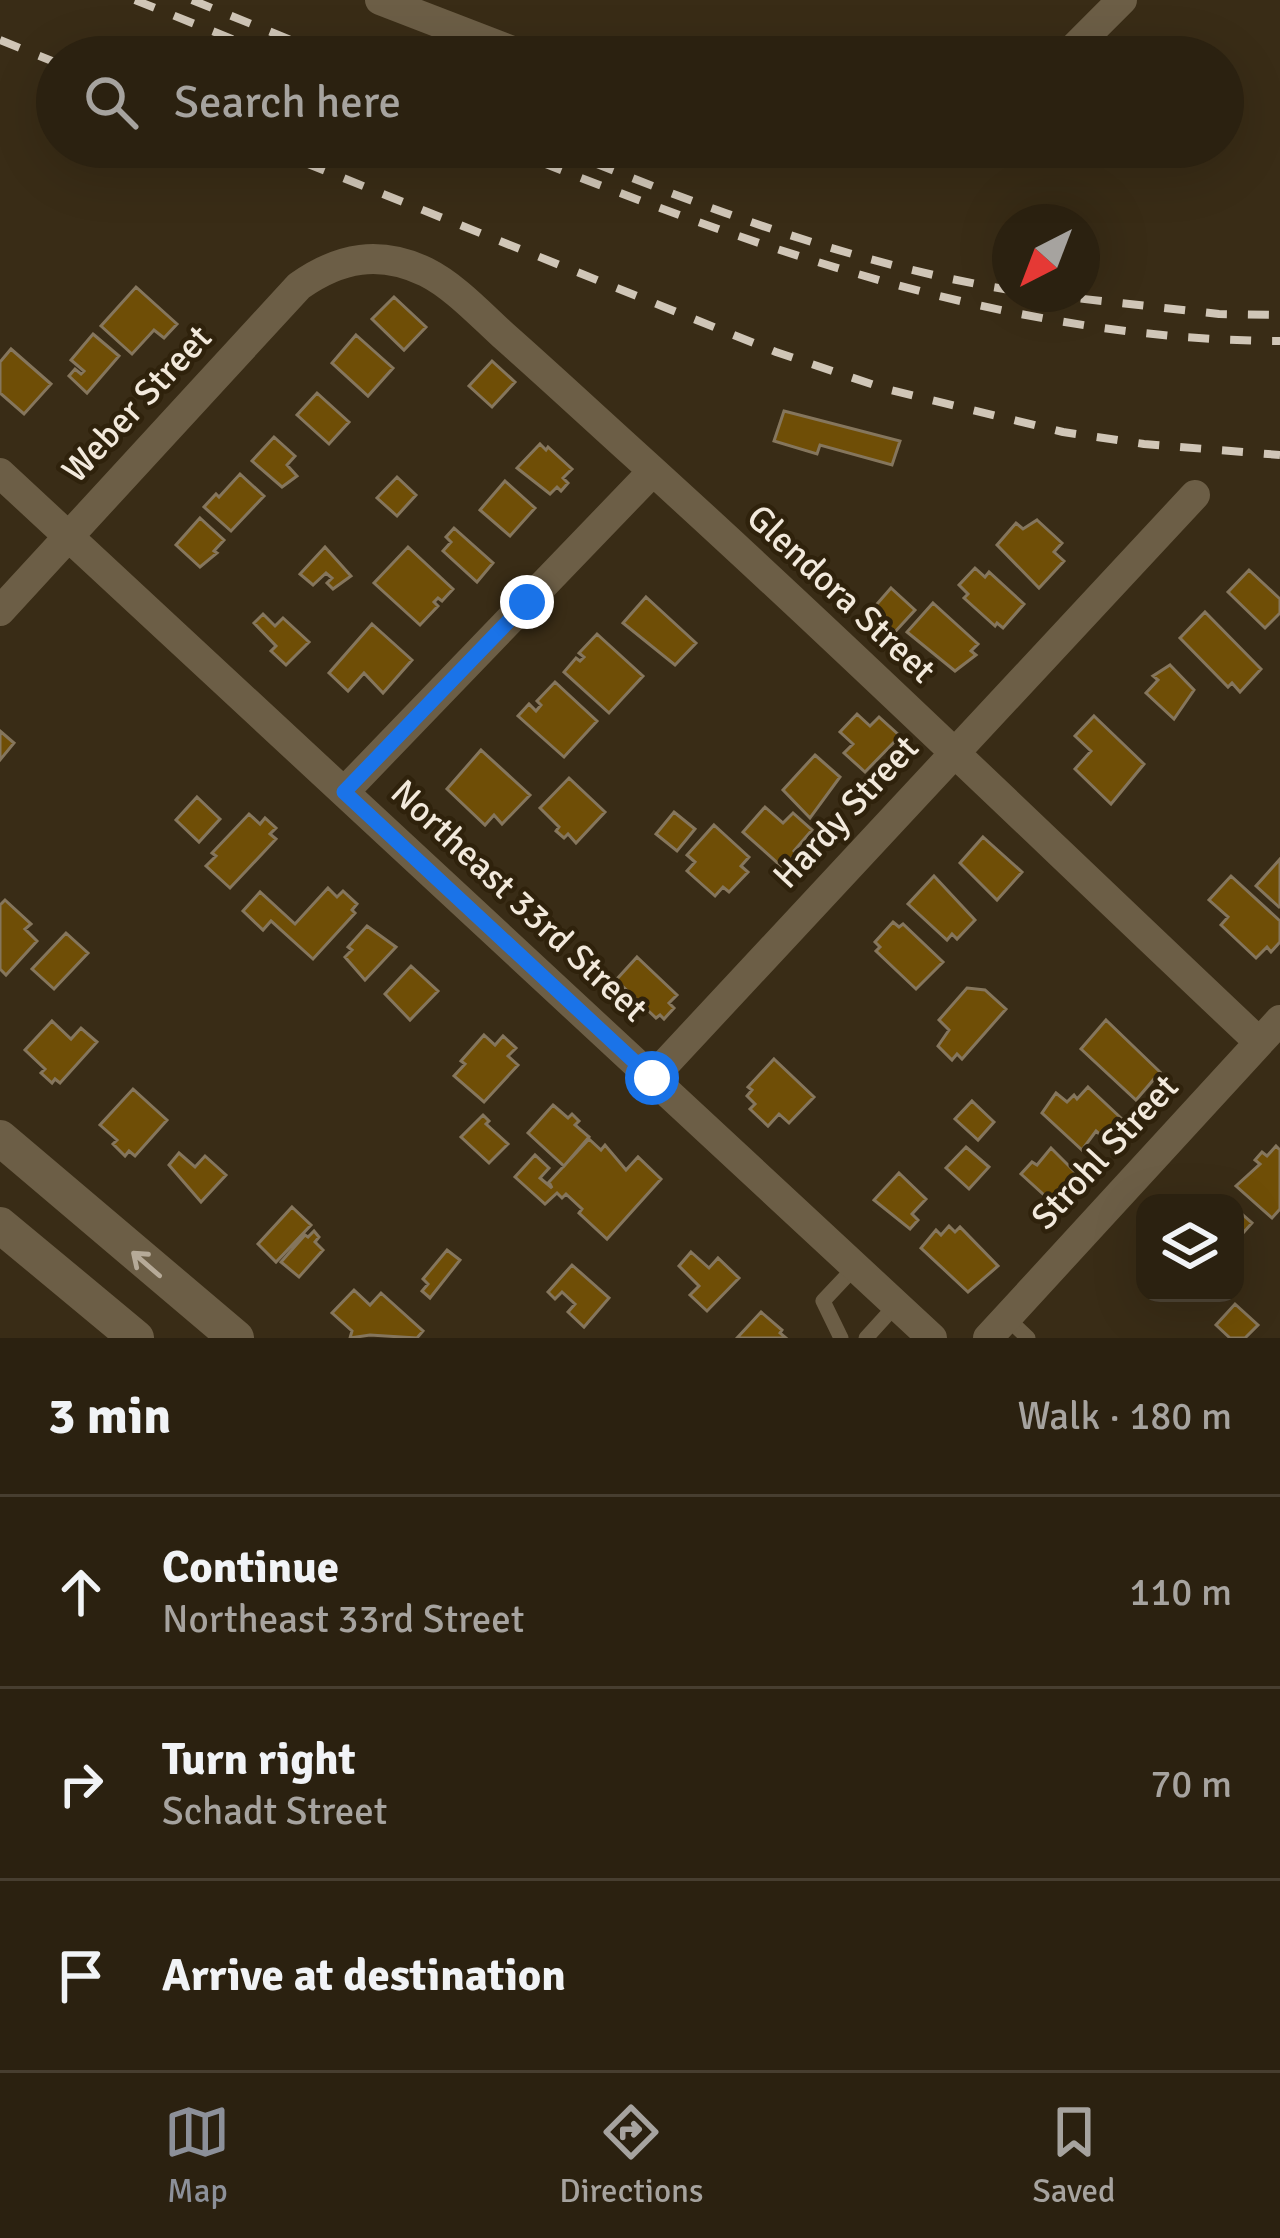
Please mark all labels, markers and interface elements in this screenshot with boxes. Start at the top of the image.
search box [36,36,1244,168]
icon: search [78,69,144,135]
text: Search here [174,75,401,130]
north arrow [992,204,1100,312]
street label: Weber Street [53,316,221,492]
street label: Glendora Street [737,495,945,693]
route end [500,575,554,629]
street label: Hardy Street [764,726,928,898]
street label: Northeast 33rd Street [381,770,657,1032]
route start [625,1051,679,1105]
street label: Strohl Street [1022,1065,1188,1239]
map controls [1136,1194,1244,1302]
button: layers [1136,1194,1244,1302]
one-way arrow [131,1250,162,1278]
text: 3 min [48,1385,171,1448]
text: Walk · 180 m [1018,1392,1232,1440]
text: Continue [162,1540,339,1595]
icon: ahead [48,1559,114,1625]
text: 110 m [1129,1568,1232,1616]
text: Northeast 33rd Street [162,1595,524,1643]
text: Turn right [162,1732,356,1787]
icon: right [48,1751,114,1817]
text: 70 m [1150,1760,1232,1808]
text: Schadt Street [162,1787,387,1835]
icon: arrive [48,1943,114,2009]
text: Arrive at destination [162,1948,566,2003]
tab: Map [164,2099,230,2212]
tab: Directions [559,2099,704,2212]
tab: Saved [1032,2099,1116,2212]

